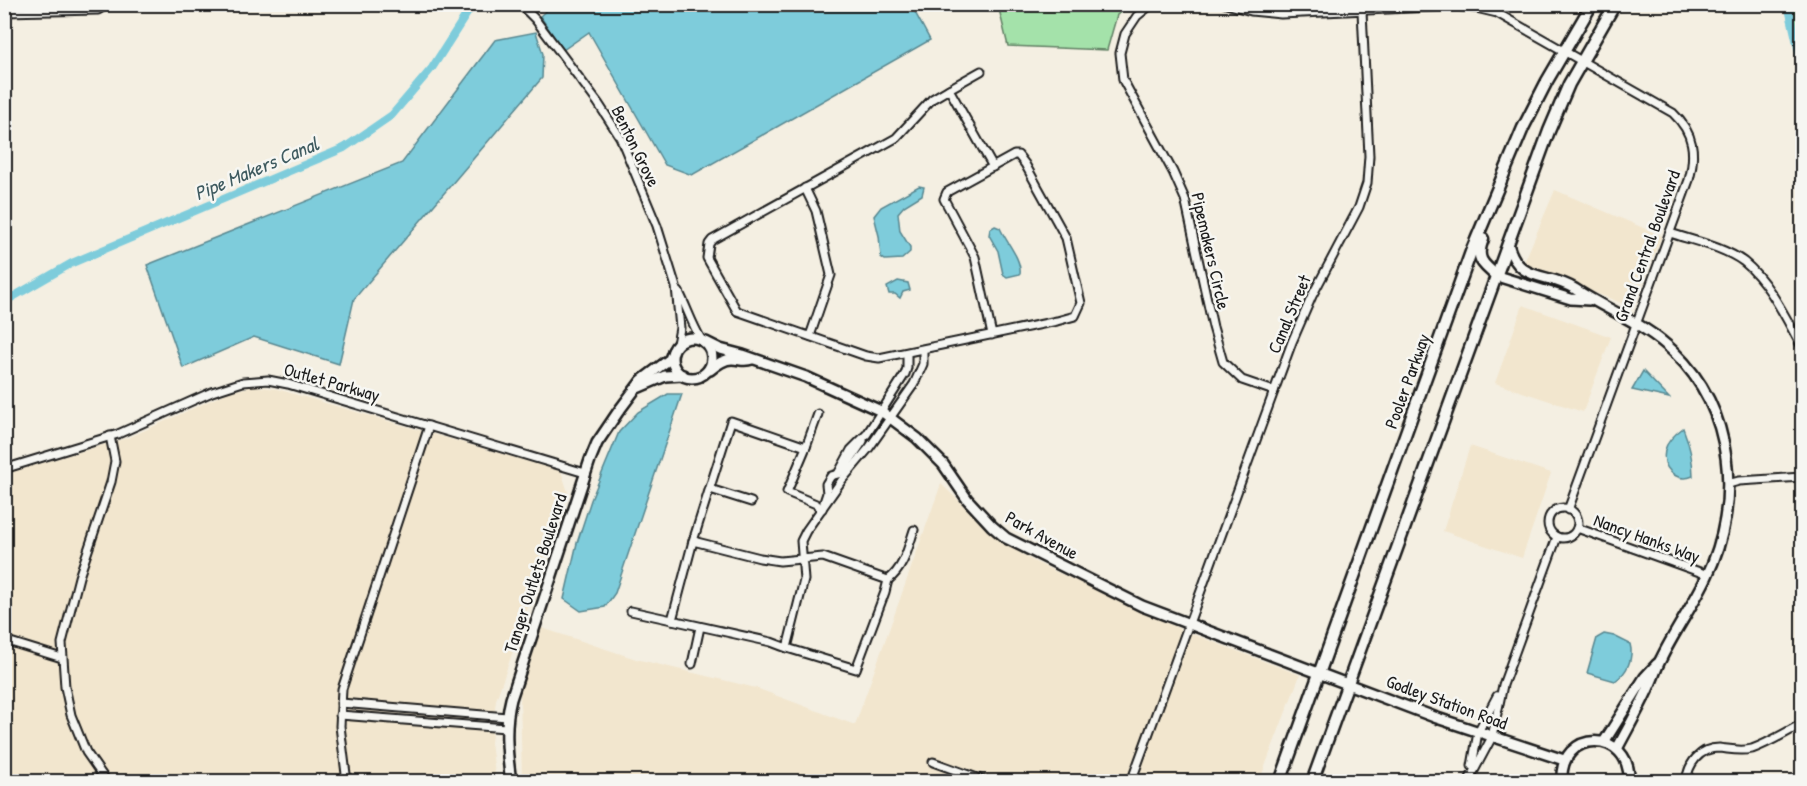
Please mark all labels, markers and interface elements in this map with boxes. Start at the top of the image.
street label: Benton Grove [606,101,666,191]
water label: Pipe Makers Canal [190,129,324,207]
street label: Grand Central Boulevard [1608,167,1686,325]
street label: Pipemakers Circle [1185,190,1237,312]
street label: Canal Street [1261,270,1317,357]
street label: Pooler Parkway [1378,330,1436,432]
street label: Outlet Parkway [281,356,383,408]
street label: Tanger Outlets Boulevard [497,490,573,656]
street label: Park Avenue [1001,505,1083,565]
street label: Nancy Hanks Way [1590,507,1704,569]
street label: Godley Station Road [1383,668,1511,736]

